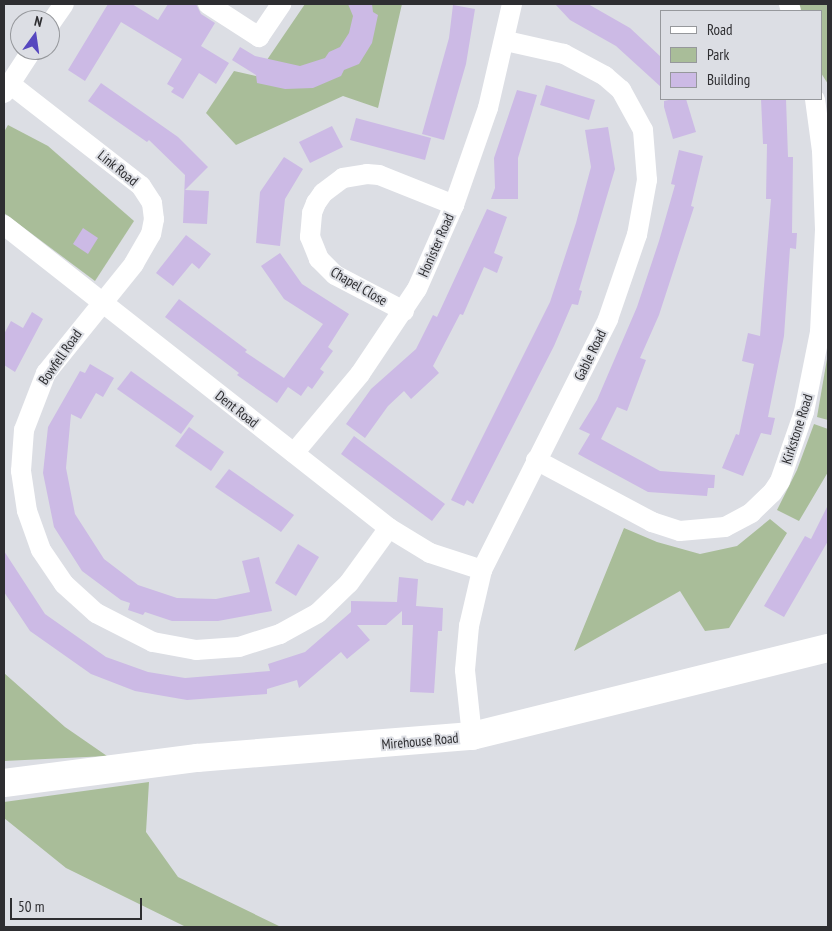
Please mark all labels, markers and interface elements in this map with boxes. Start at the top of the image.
north arrow [10,10,60,60]
legend [660,10,822,100]
text: N [33,12,44,31]
text: Road [707,20,733,39]
text: Park [707,45,729,64]
text: Building [707,70,750,89]
street label: Link Road [94,147,142,189]
street label: Honister Road [415,211,457,279]
street label: Chapel Close [328,263,390,309]
street label: Bowfell Road [35,326,85,388]
street label: Gable Road [571,327,609,383]
street label: Dent Road [212,387,262,431]
street label: Kirkstone Road [778,392,816,466]
street label: Mirehouse Road [381,729,459,753]
scale bar [12,888,145,920]
text: 50 m [18,897,44,916]

